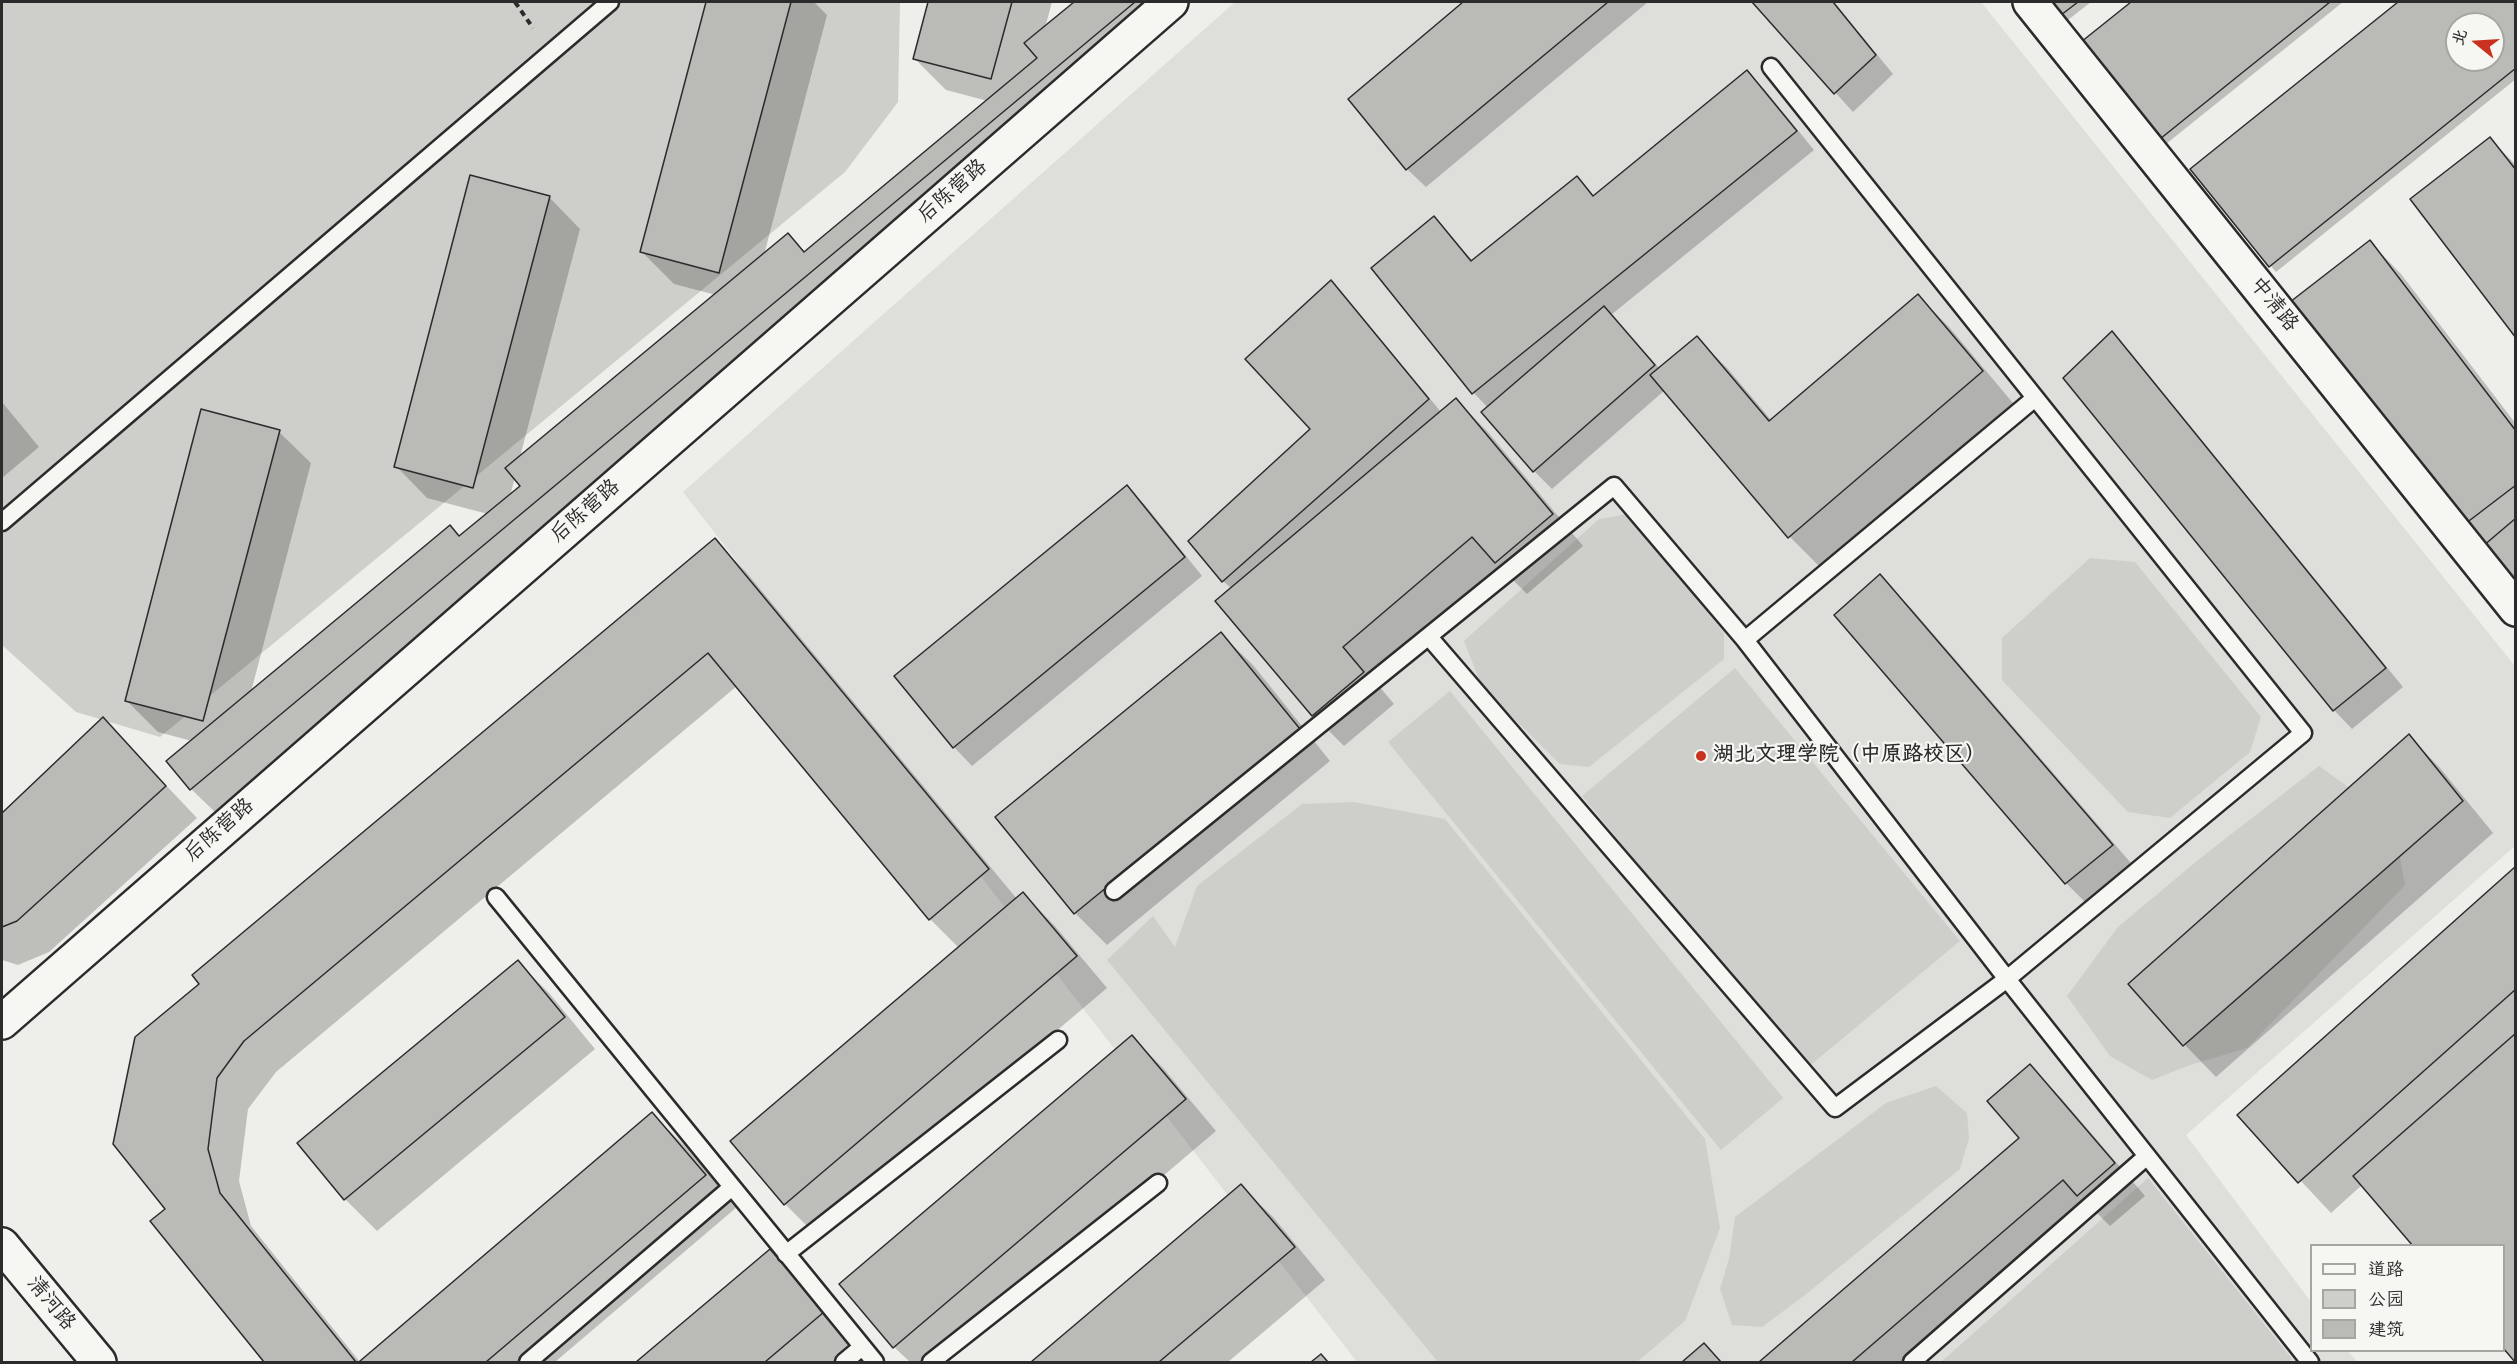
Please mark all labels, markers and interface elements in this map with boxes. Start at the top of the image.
north arrow [2445,12,2505,72]
text: 北 [2447,26,2473,48]
street label: 后陈营路 [913,155,993,229]
street label: 中清路 [2243,273,2303,337]
street label: 后陈营路 [546,475,626,549]
place label: 湖北文理学院（中原路校区） [1713,743,1986,769]
marker: 湖北文理学院（中原路校区） [1694,749,1708,763]
street label: 后陈营路 [180,794,260,868]
legend [2310,1244,2505,1352]
text: 道路 [2368,1257,2404,1282]
street label: 清河路 [20,1272,80,1336]
text: 公园 [2368,1287,2404,1312]
text: 建筑 [2368,1317,2404,1342]

